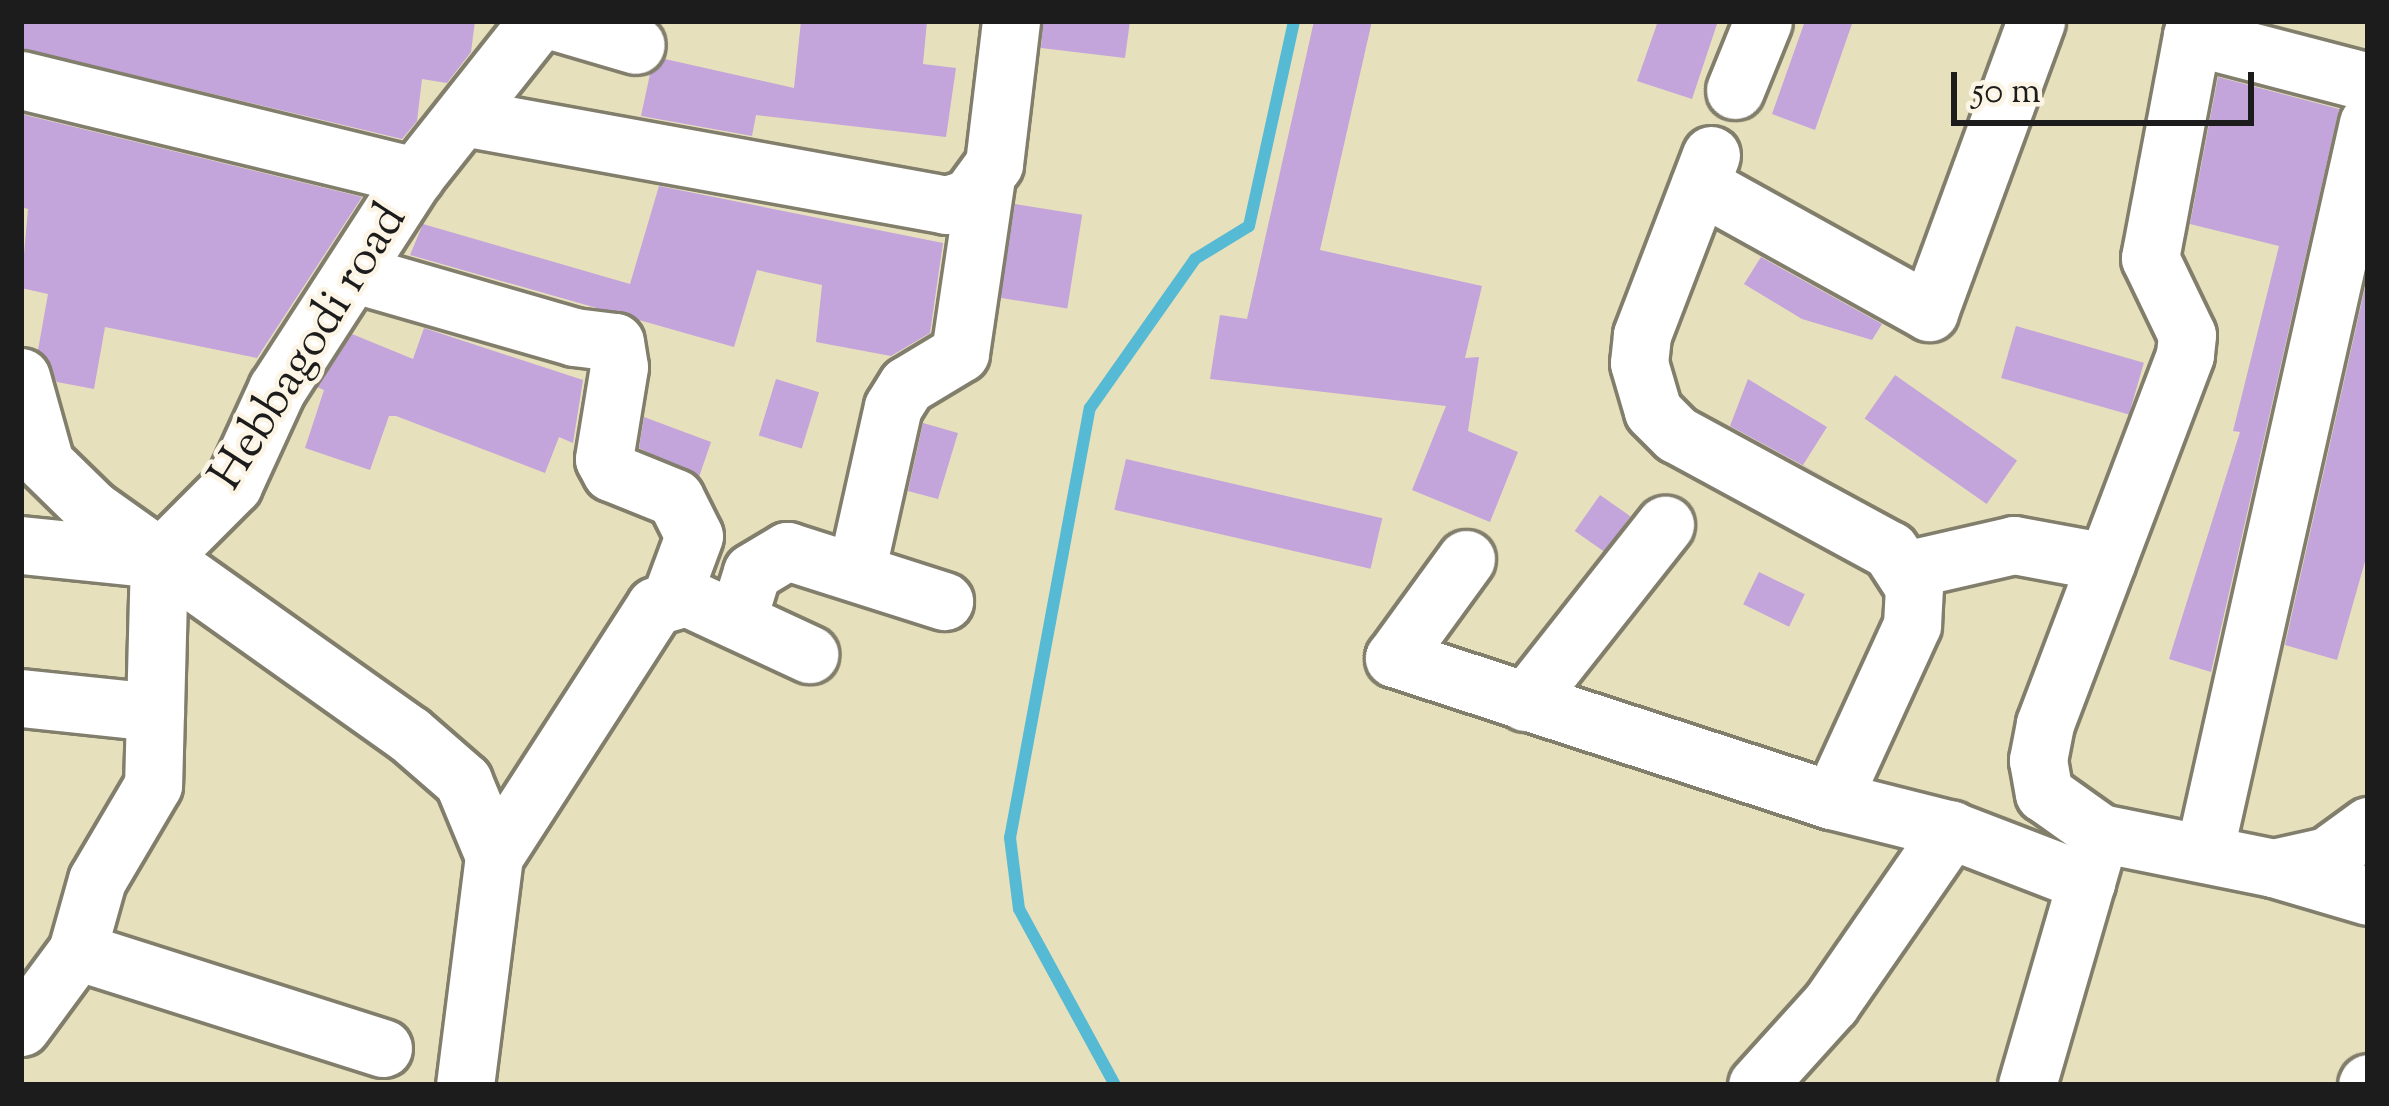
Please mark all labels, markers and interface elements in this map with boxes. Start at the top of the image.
scale bar [1957,48,2260,122]
text: 50 m [1972,67,2041,119]
street label: Hebbagodi road [199,194,421,502]

